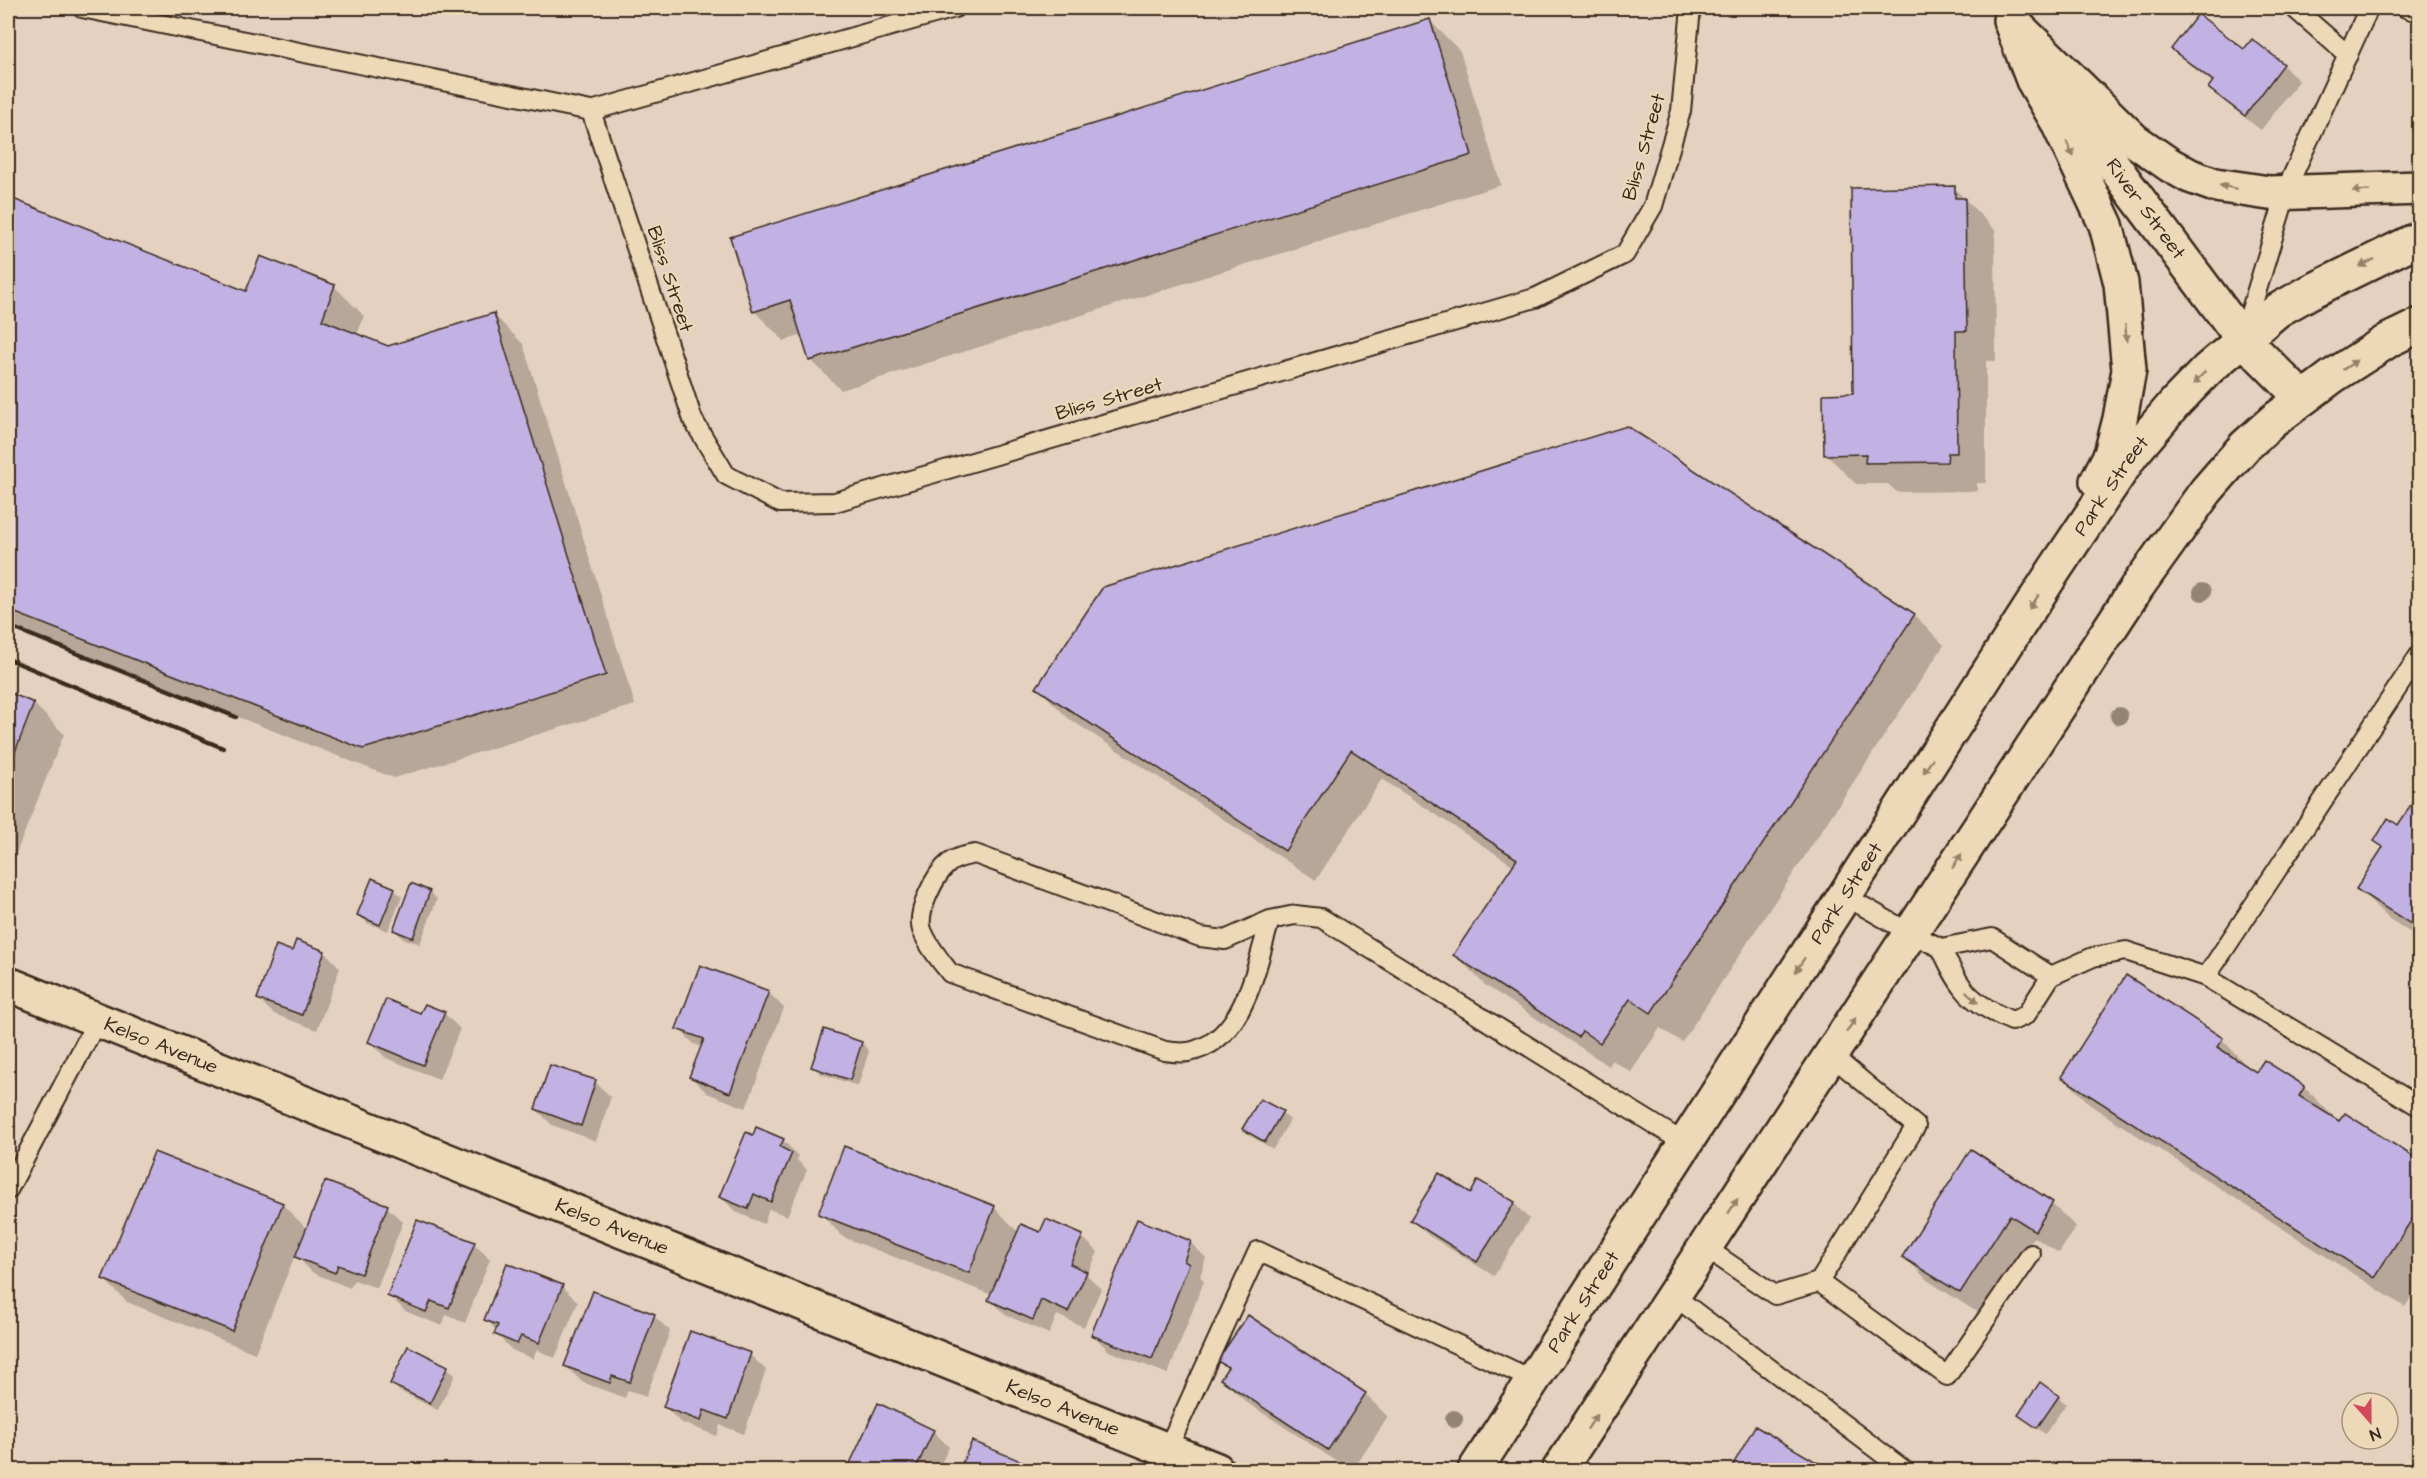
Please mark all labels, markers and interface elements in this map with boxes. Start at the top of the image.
street label: Bliss Street [1615,90,1673,204]
one-way arrow [2066,140,2075,157]
street label: River Street [2099,153,2192,265]
one-way arrow [2218,182,2237,191]
one-way arrow [2352,187,2371,196]
street label: Bliss Street [640,222,700,336]
one-way arrow [2358,258,2375,268]
one-way arrow [2121,324,2130,343]
one-way arrow [2342,359,2358,371]
street label: Bliss Street [1052,370,1166,428]
one-way arrow [2192,370,2206,385]
street label: Park Street [2067,430,2156,542]
one-way arrow [2028,593,2039,610]
one-way arrow [1923,758,1934,774]
street label: Park Street [1803,837,1889,950]
one-way arrow [1952,853,1963,870]
one-way arrow [1795,957,1806,973]
one-way arrow [1965,990,1980,1004]
street label: Kelso Avenue [100,1010,222,1081]
one-way arrow [1845,1016,1856,1033]
street label: Kelso Avenue [551,1191,673,1262]
one-way arrow [1728,1198,1739,1214]
street label: Park Street [1540,1245,1626,1358]
street label: Kelso Avenue [1002,1373,1124,1444]
north arrow [2340,1391,2400,1451]
one-way arrow [1586,1413,1597,1430]
text: N [2366,1422,2384,1446]

